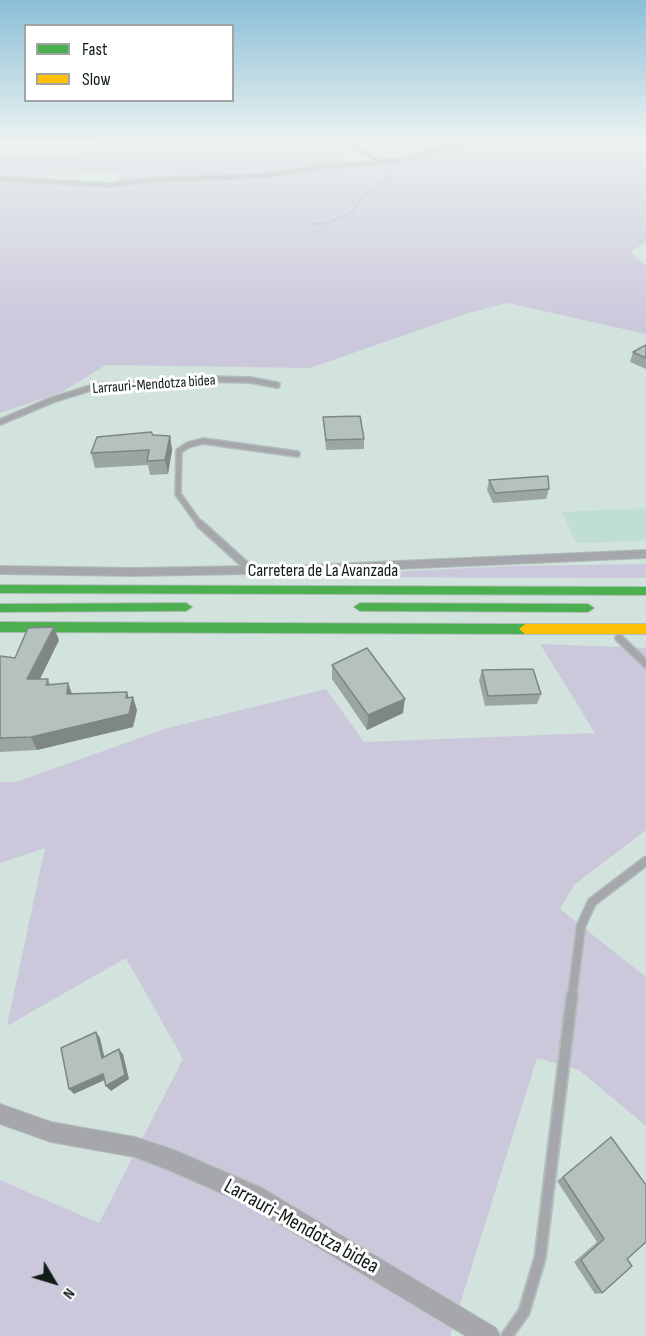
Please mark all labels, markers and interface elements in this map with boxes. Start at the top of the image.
legend [24,24,234,102]
text: Fast [82,39,107,60]
text: Slow [82,69,111,90]
street label: Larrauri-Mendotza bidea [92,372,216,398]
street label: Carretera de La Avanzada [248,560,398,582]
street label: Larrauri-Mendotza bidea [219,1174,383,1280]
north arrow [24,1252,84,1312]
text: N [58,1284,79,1303]

